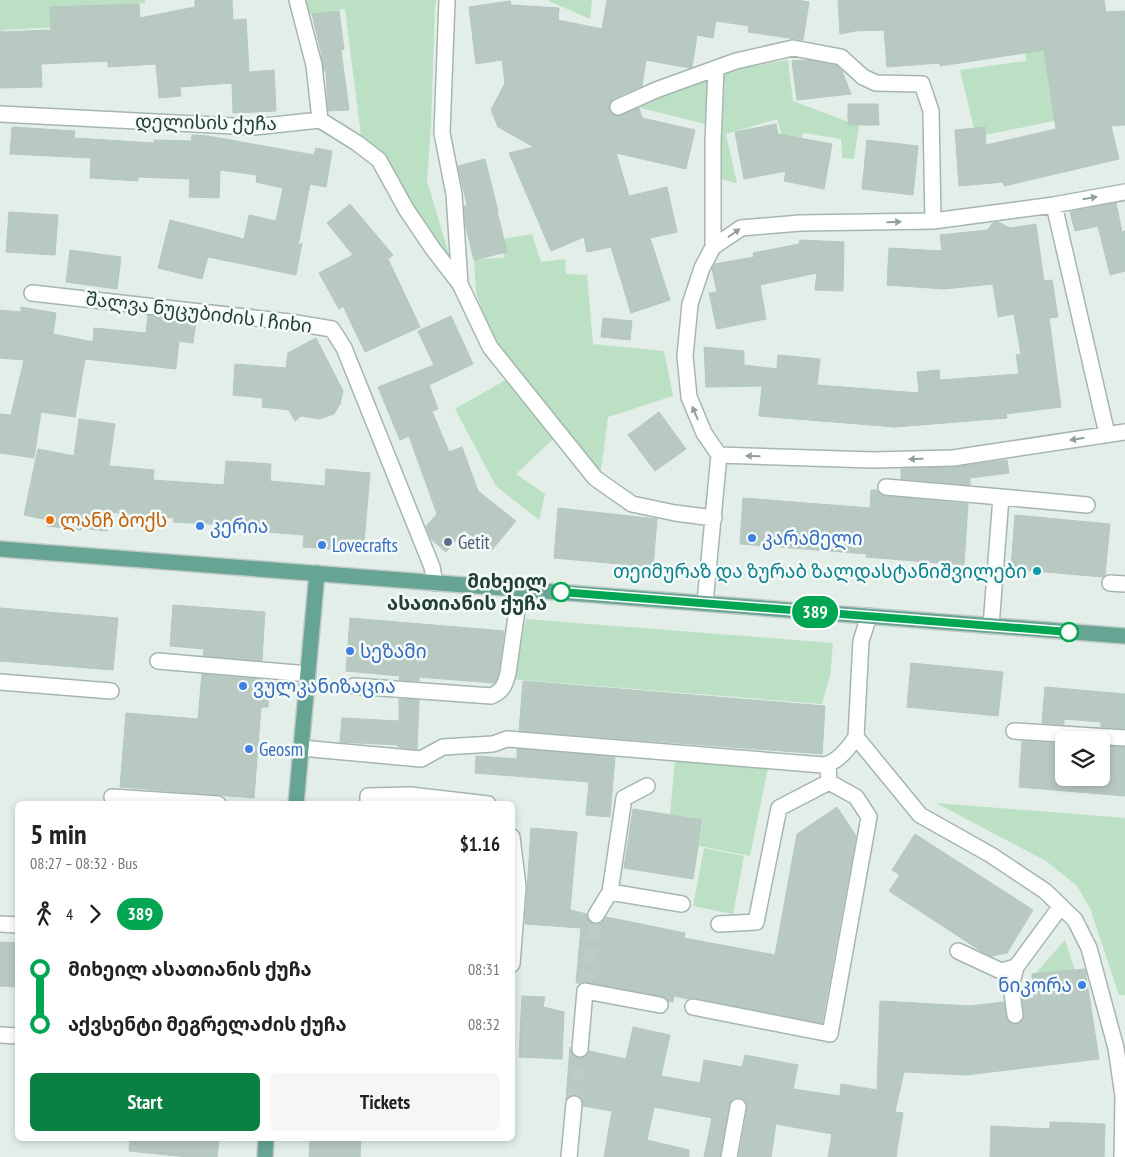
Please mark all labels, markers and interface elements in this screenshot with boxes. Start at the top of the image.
street label: დელისის ქუჩა [135,109,277,136]
one-way arrow [1082,194,1098,202]
one-way arrow [887,218,903,226]
one-way arrow [727,228,740,238]
street label: შალვა ნუცუბიძის I ჩიხი [84,286,314,339]
one-way arrow [691,406,699,420]
one-way arrow [1068,435,1084,443]
one-way arrow [745,452,761,460]
one-way arrow [908,455,924,463]
place label: ლანჩ ბოქს [60,508,167,533]
marker: ლანჩ ბოქს [44,514,56,526]
place label: კერია [210,514,269,538]
marker: კერია [194,520,206,532]
place label: კარამელი [762,526,863,551]
place label: Getit [458,530,491,554]
marker: კარამელი [746,532,758,544]
place label: Lovecrafts [332,533,398,557]
marker: Getit [442,536,454,548]
marker: Lovecrafts [316,539,328,551]
place label: თეიმურაზ და ზურაბ ზალდასტანიშვილები [613,559,1027,584]
marker: თეიმურაზ და ზურაბ ზალდასტანიშვილები [1031,565,1043,577]
place label: მიხეილ ასათიანის ქუჩა [387,569,547,615]
marker: მიხეილ ასათიანის ქუჩა [551,582,571,602]
line badge: 389 [786,596,844,628]
text: 389 [802,600,828,623]
unlabelled marker [1059,622,1079,642]
place label: სეზამი [360,639,427,663]
marker: სეზამი [344,645,356,657]
place label: ვულკანიზაცია [253,674,396,699]
marker: ვულკანიზაცია [237,680,249,692]
map controls [1055,731,1110,786]
button: layers [1055,731,1110,786]
place label: Geosm [259,737,303,761]
marker: Geosm [243,743,255,755]
text: 5 min [30,815,87,852]
text: $1.16 [460,832,500,856]
text: 08:27 – 08:32 · Bus [30,853,138,873]
icon: walk [30,900,58,928]
icon: forward [81,900,109,928]
text: 389 [127,902,153,925]
text: 4 [66,904,73,924]
text: მიხეილ ასათიანის ქუჩა [68,957,312,981]
text: 08:31 [468,959,500,979]
place label: ნიკორა [998,973,1072,997]
marker: ნიკორა [1076,979,1088,991]
text: აქვსენტი მეგრელაძის ქუჩა [68,1012,347,1036]
text: 08:32 [468,1014,500,1034]
button: Start [30,1073,260,1131]
button: Tickets [270,1073,500,1131]

